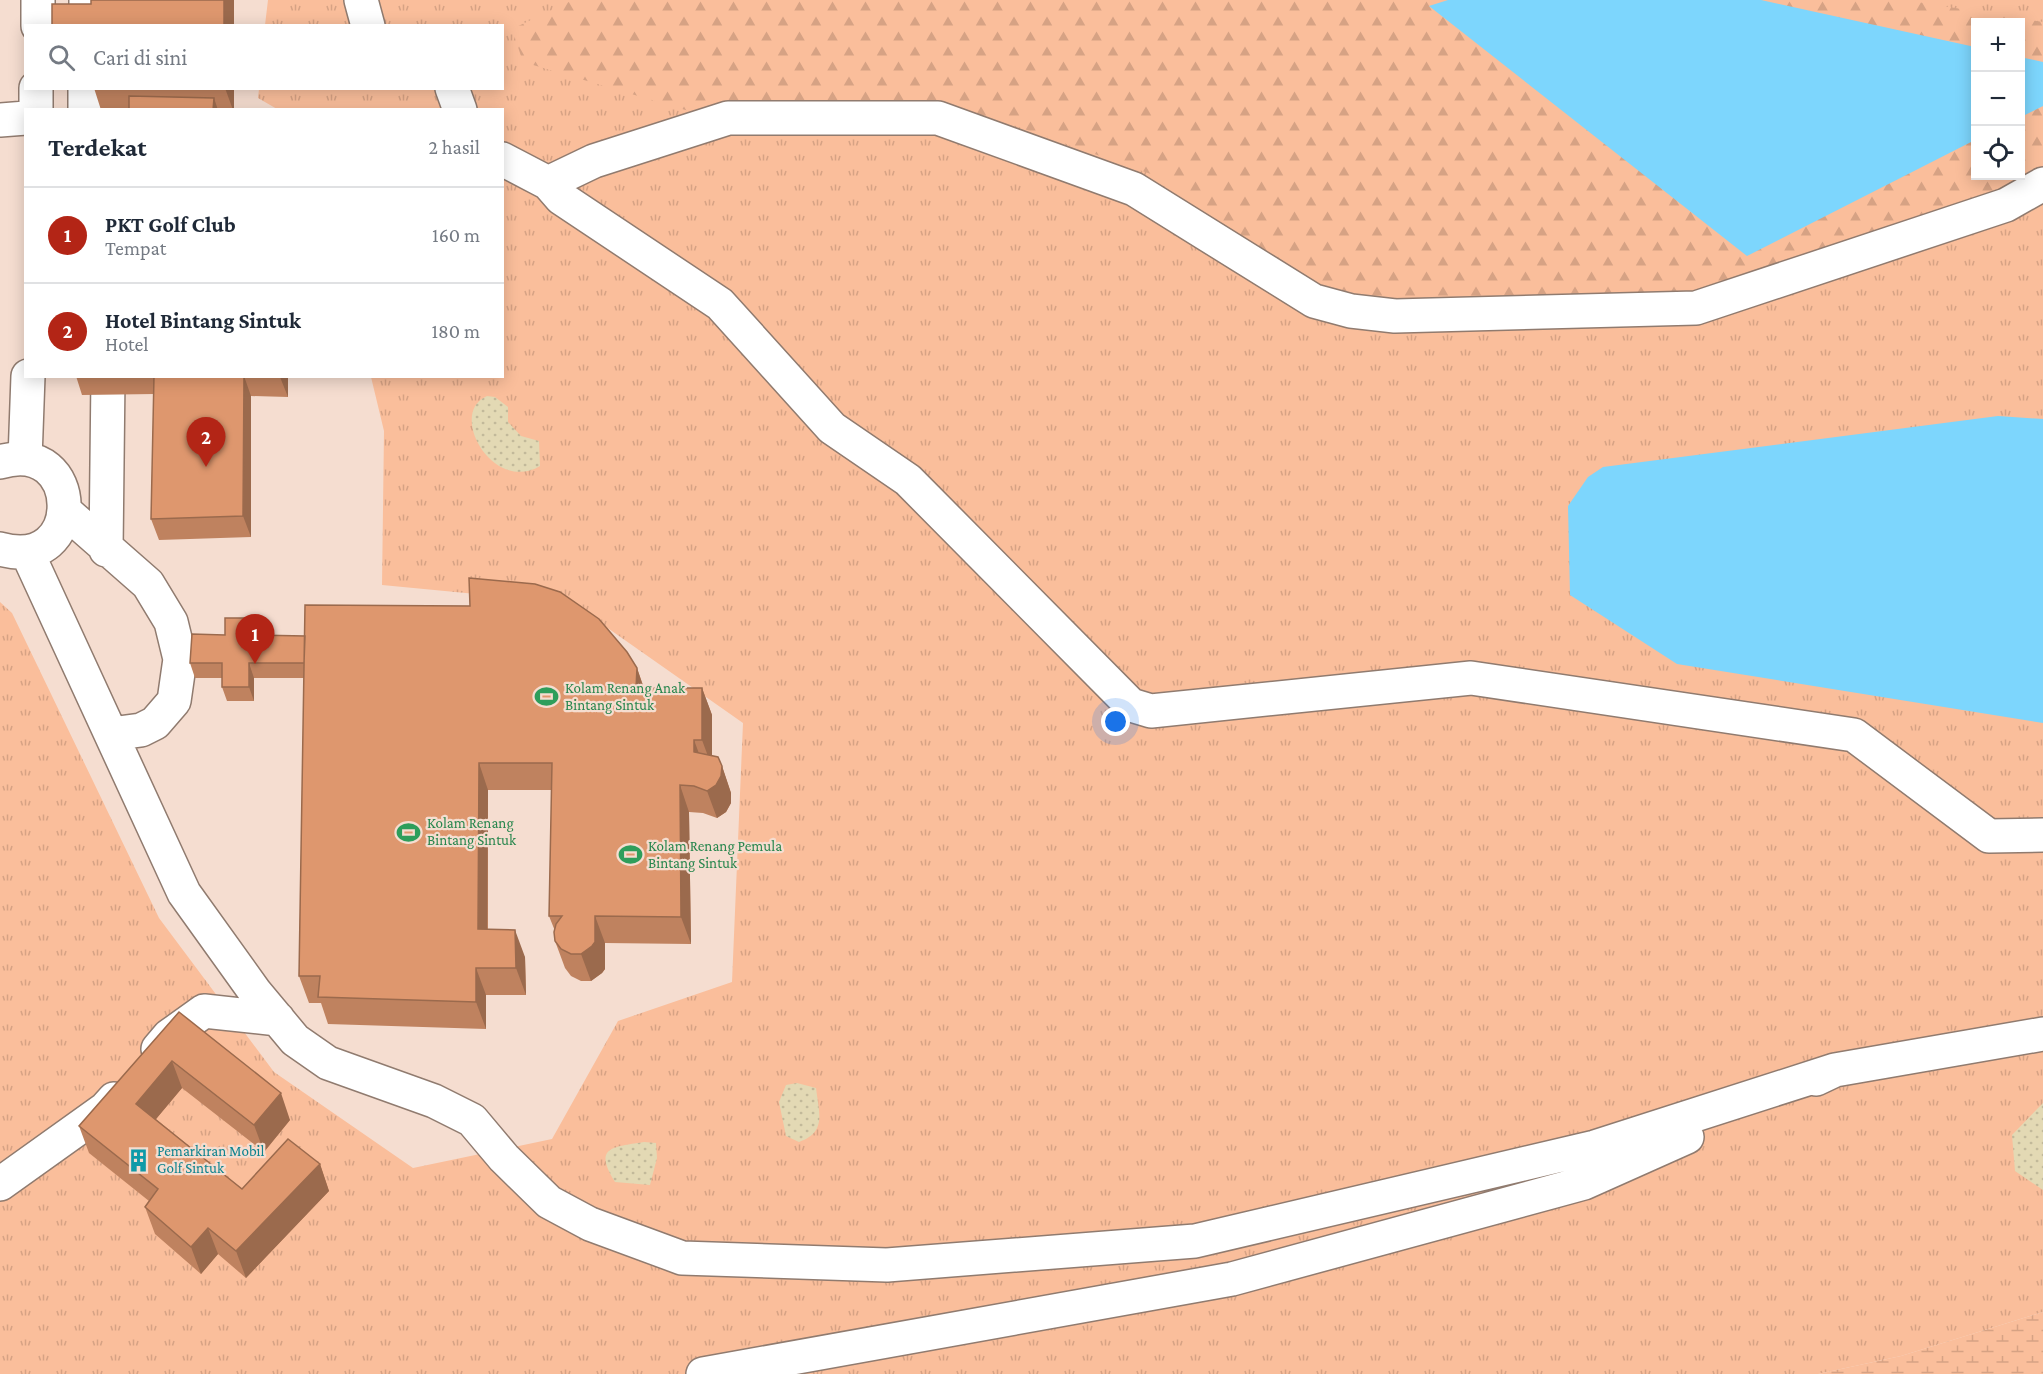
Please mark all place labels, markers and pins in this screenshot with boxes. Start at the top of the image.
pin: 2 [186,418,226,467]
pin: 1 [236,614,274,664]
place label: Kolam Renang Anak Bintang Sintuk [565,680,686,714]
sports icon: Kolam Renang Anak Bintang Sintuk [534,684,560,710]
place label: Kolam Renang Bintang Sintuk [427,815,517,849]
sports icon: Kolam Renang Bintang Sintuk [396,819,422,845]
place label: Kolam Renang Pemula Bintang Sintuk [648,838,782,872]
sports icon: Kolam Renang Pemula Bintang Sintuk [617,842,643,868]
place label: Pemarkiran Mobil Golf Sintuk [157,1143,265,1176]
building icon: Pemarkiran Mobil Golf Sintuk [126,1147,152,1173]

